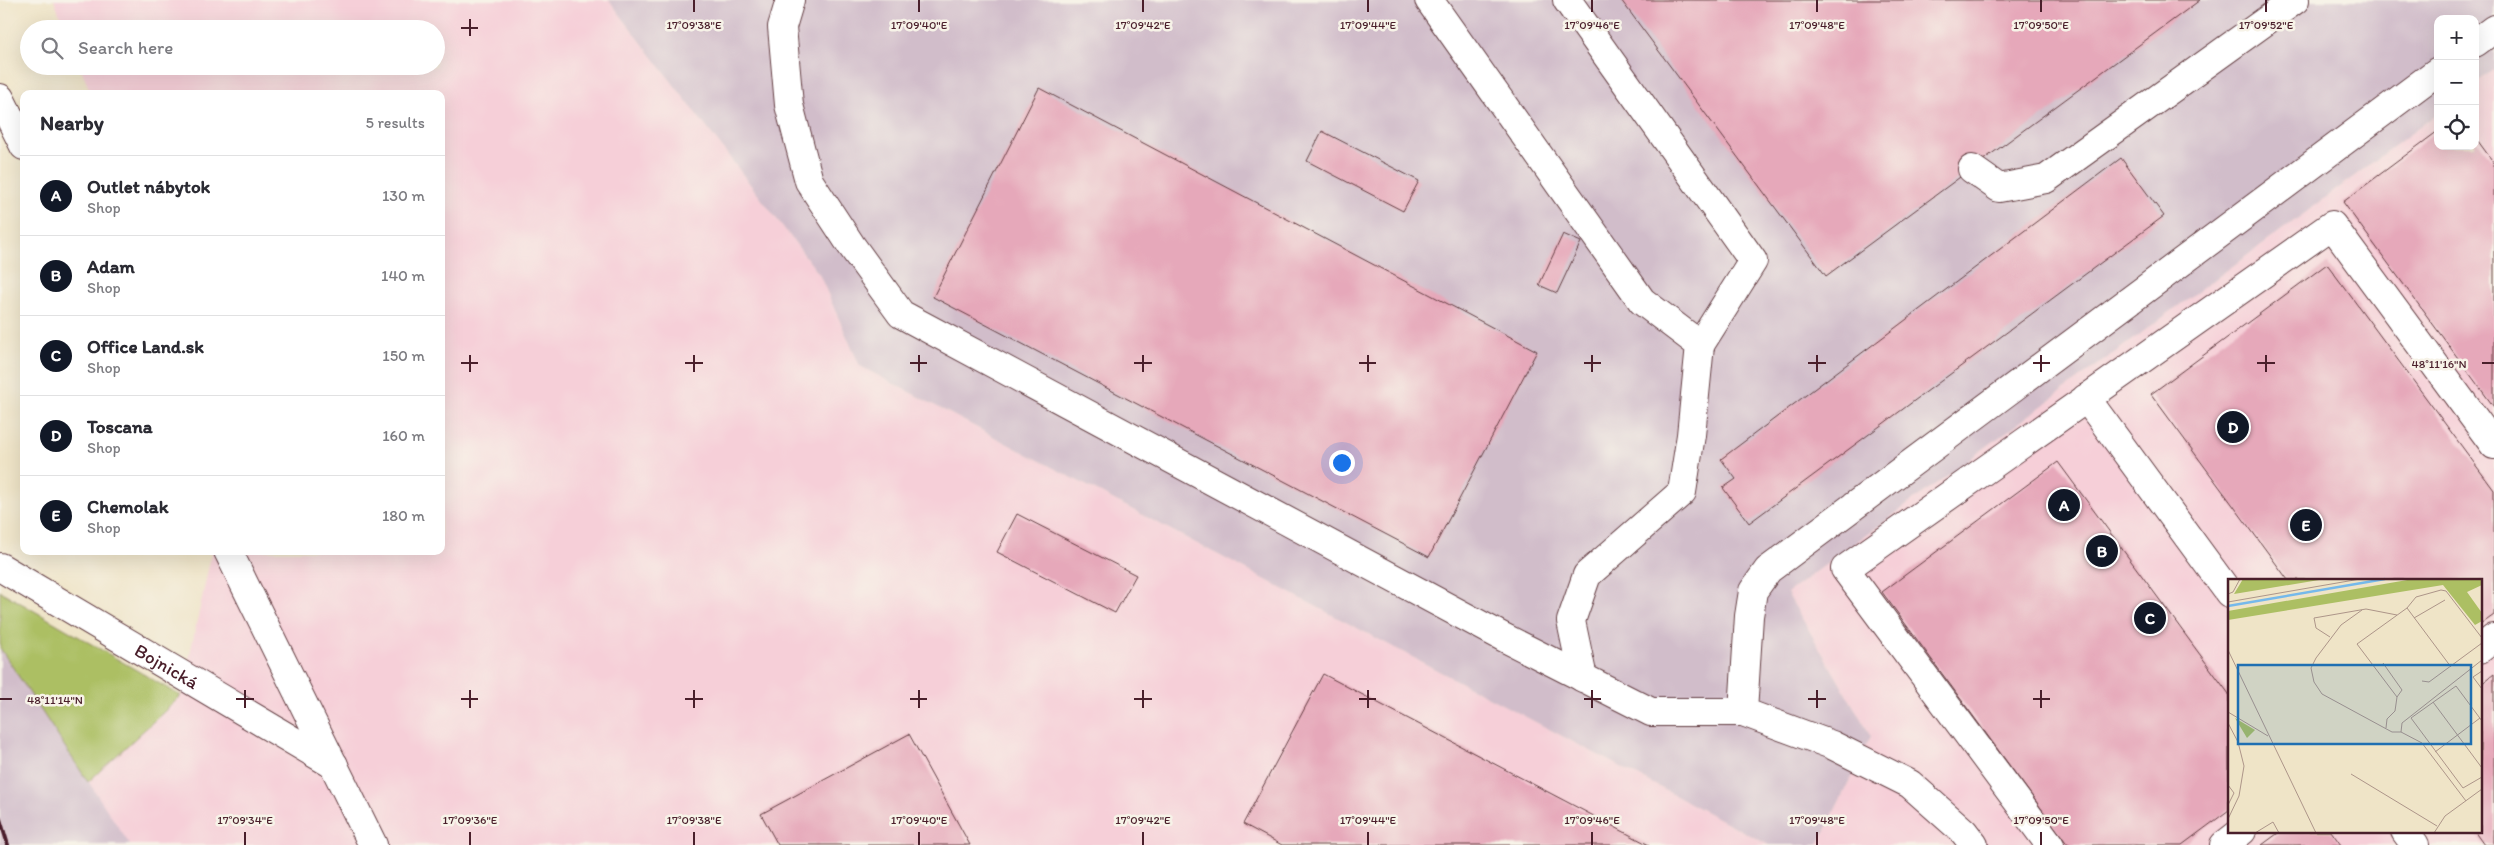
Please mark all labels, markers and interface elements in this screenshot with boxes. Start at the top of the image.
map controls [2434,15,2479,150]
button: + [2434,15,2479,60]
text: 17°09'38"E [666,18,722,32]
text: 17°09'40"E [891,18,948,32]
text: 17°09'42"E [1115,18,1171,32]
text: 17°09'44"E [1340,18,1397,32]
text: 17°09'46"E [1564,18,1620,32]
text: 17°09'48"E [1789,18,1845,32]
text: 17°09'50"E [2013,18,2069,32]
text: 17°09'52"E [2239,18,2294,32]
search box [20,20,445,75]
icon: search [38,34,66,62]
text: Search here [78,36,173,59]
button: − [2434,60,2479,105]
button: locate [2434,105,2479,150]
text: Nearby [40,110,104,135]
text: 5 results [365,113,425,132]
text: Outlet nábytok [87,175,210,198]
text: A [51,186,61,205]
text: 130 m [382,186,425,205]
text: Shop [87,198,121,217]
text: Adam [87,255,135,278]
text: B [51,266,61,285]
text: 140 m [381,266,425,285]
text: Shop [87,278,121,297]
text: Office Land.sk [87,335,204,358]
text: C [51,346,61,365]
text: 150 m [382,346,425,365]
text: 48°11'16"N [2411,357,2467,371]
text: Shop [87,358,121,377]
pin: D [2217,408,2249,446]
text: Toscana [87,415,153,438]
text: D [51,426,61,445]
text: 160 m [382,426,425,445]
text: Shop [87,438,121,457]
your location [1329,450,1355,476]
pin: A [2048,486,2080,524]
text: Chemolak [87,495,169,518]
text: E [52,506,60,525]
text: 180 m [382,506,425,525]
pin: E [2290,506,2322,544]
text: Shop [87,518,121,537]
pin: B [2086,532,2118,570]
inset map [2228,579,2482,832]
pin: C [2134,599,2166,637]
street label: Bojnická [131,638,203,694]
text: 48°11'14"N [27,693,83,707]
text: 17°09'34"E [217,813,273,827]
text: 17°09'36"E [443,813,498,827]
text: 17°09'38"E [666,813,722,827]
text: 17°09'40"E [891,813,948,827]
text: 17°09'42"E [1115,813,1171,827]
text: 17°09'44"E [1340,813,1397,827]
text: 17°09'46"E [1564,813,1620,827]
text: 17°09'48"E [1789,813,1845,827]
text: 17°09'50"E [2013,813,2069,827]

